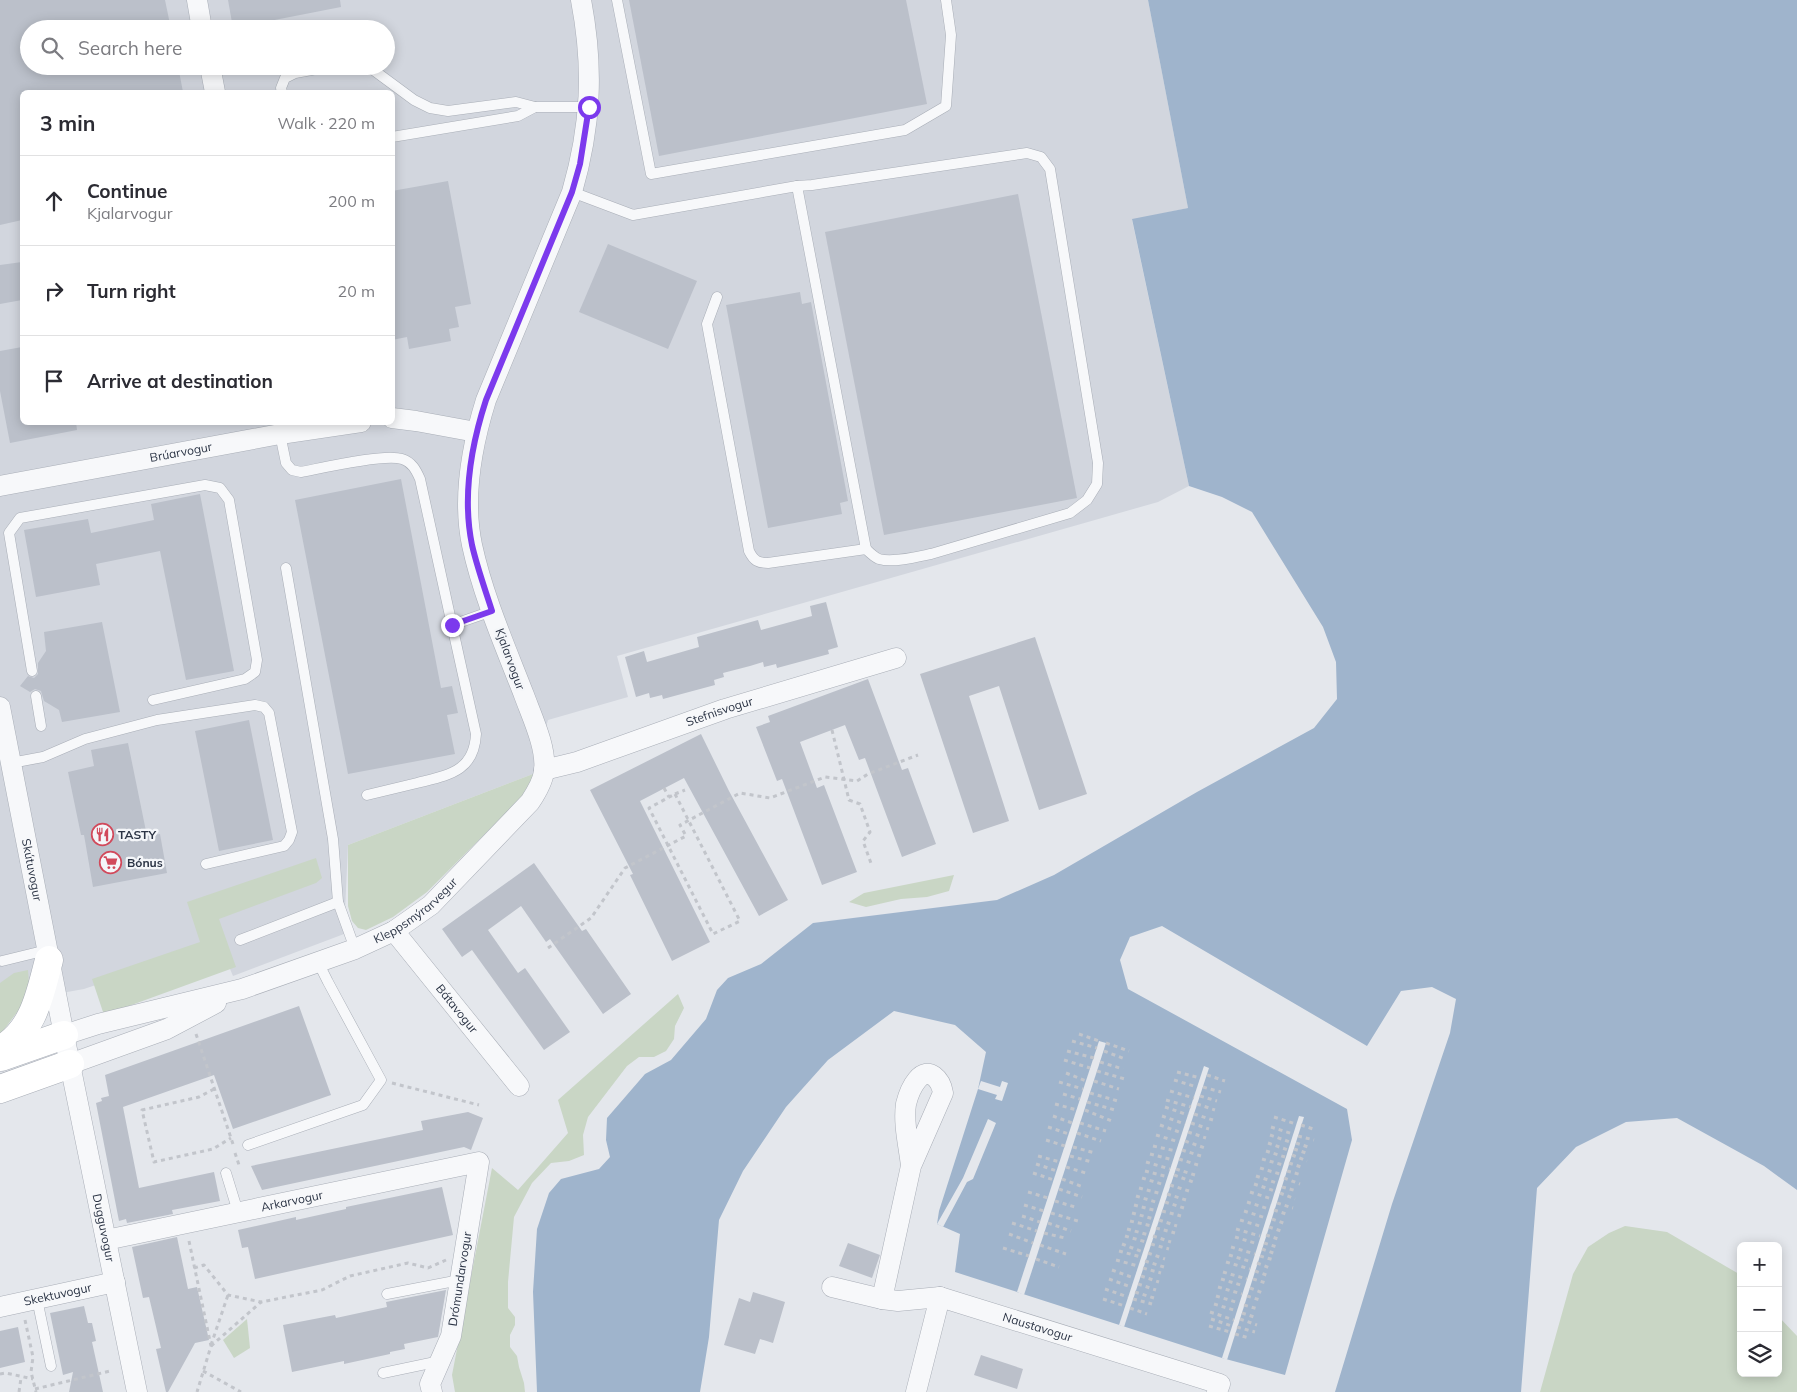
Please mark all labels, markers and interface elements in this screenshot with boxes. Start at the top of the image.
search box [20,20,395,75]
icon: search [38,34,66,62]
text: Search here [78,36,182,60]
route start [578,96,601,119]
text: 3 min [40,110,95,136]
text: Walk · 220 m [277,113,375,133]
text: Continue [87,179,167,203]
icon: ahead [40,187,68,215]
text: 200 m [328,191,375,211]
text: Kjalarvogur [87,203,172,223]
icon: right [40,277,68,305]
text: Turn right [87,279,176,303]
text: 20 m [338,281,375,301]
icon: arrive [40,367,68,395]
text: Arrive at destination [87,369,273,393]
street label: Brúarvogur [148,439,214,465]
route end [441,614,464,637]
street label: Kjalarvogur [492,626,529,692]
street label: Stefnisvogur [684,693,755,729]
restaurant icon: TASTY [90,823,114,847]
place label: TASTY [118,827,157,842]
street label: Skútuvogur [19,837,46,903]
supermarket icon: Bónus [99,851,123,875]
place label: Bónus [127,855,163,870]
street label: Kleppsmýrarvegur [371,874,461,946]
street label: Bátavogur [433,981,482,1036]
street label: Arkarvogur [260,1187,325,1214]
street label: Dugguvogur [90,1192,118,1264]
street label: Drómundarvogur [445,1230,474,1327]
map controls [1737,1242,1782,1377]
button: + [1737,1242,1782,1287]
street label: Skektuvogur [22,1279,93,1309]
button: − [1737,1287,1782,1332]
street label: Naustavogur [1001,1309,1075,1345]
button: layers [1737,1332,1782,1377]

